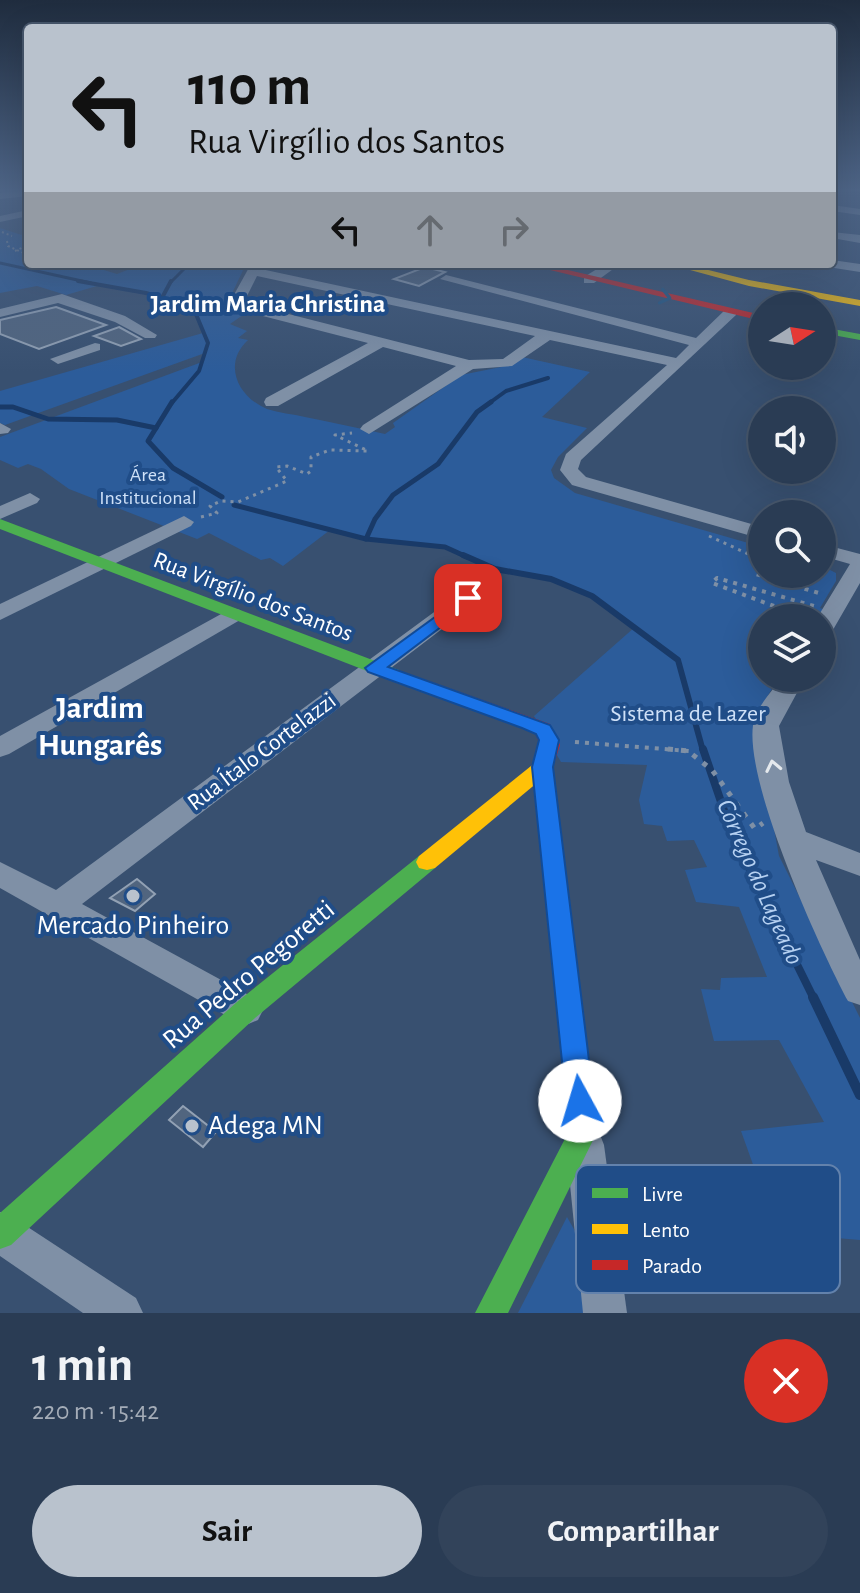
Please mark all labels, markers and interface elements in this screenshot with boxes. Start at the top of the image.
icon: left [56,56,160,160]
text: 110 m [188,59,311,115]
text: Rua Virgílio dos Santos [188,124,505,160]
icon: left [324,208,368,252]
icon: ahead [408,208,452,252]
icon: right [492,208,536,252]
one-way arrow [658,288,672,305]
district label: Jardim Maria Christina [150,291,386,317]
north arrow [748,292,836,380]
map controls [748,292,836,692]
button: sound [748,396,836,484]
park label: Área Institucional [99,464,197,508]
button: search [748,500,836,588]
street label: Rua Virgílio dos Santos [150,548,356,646]
pin [434,564,502,632]
icon: arrive [446,576,490,620]
button: layers [748,604,836,692]
street label: Rua Ítalo Cortelazzi [182,687,341,815]
district label: Jardim Hungarês [38,692,162,761]
park label: Sistema de Lazer [610,702,766,726]
one-way arrow [765,760,782,773]
water label: Córrego do Lageado [712,795,808,969]
marker: Mercado Pinheiro [124,887,142,905]
street label: Rua Pedro Pegoretti [158,895,340,1055]
place label: Mercado Pinheiro [37,912,229,940]
position arrow [538,1059,622,1143]
place label: Adega MN [208,1112,323,1140]
marker: Adega MN [183,1117,201,1135]
legend [576,1165,840,1293]
text: Livre [642,1183,683,1205]
text: Lento [642,1219,690,1241]
text: Parado [642,1255,702,1277]
button: close [744,1339,828,1423]
text: 1 min [32,1342,133,1390]
text: 220 m · 15:42 [32,1398,159,1424]
button: Sair [32,1485,422,1577]
button: Compartilhar [438,1485,828,1577]

